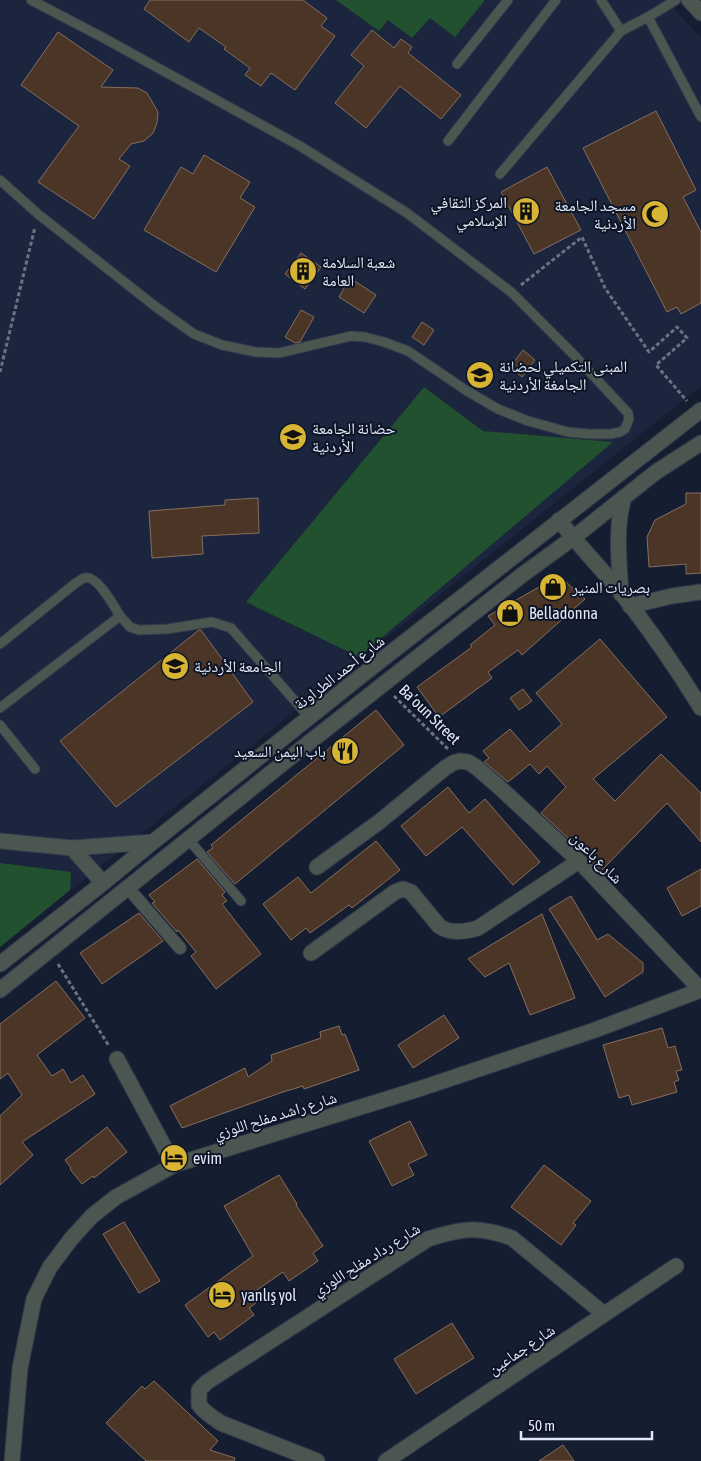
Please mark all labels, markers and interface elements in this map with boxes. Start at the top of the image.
place label: المركز الثقافي الإسلامي [431,193,507,233]
building icon: المركز الثقافي الإسلامي [511,196,541,226]
place label: مسجد الجامعة الأردنية [555,196,636,233]
mosque icon: مسجد الجامعة الأردنية [640,199,670,229]
place label: شعبة السلامة العامة [322,253,395,289]
building icon: شعبة السلامة العامة [288,256,318,286]
place label: المبنى التكميلي لحضانة الجامغة الأردنية [499,357,627,394]
school or university icon: المبنى التكميلي لحضانة الجامغة الأردنية [465,360,495,390]
place label: حضانة الجامعة الأردنية [312,419,396,456]
school or university icon: حضانة الجامعة الأردنية [278,422,308,452]
shop icon: بصريات المنير [538,572,568,602]
place label: بصريات المنير [571,578,650,597]
shop icon: Belladonna [495,598,525,628]
place label: Belladonna [529,604,598,622]
street label: شارع أحمد الطراونة [290,631,389,714]
school or university icon: الجامعة الأردنية [160,651,190,681]
place label: الجامعة الأردنية [194,657,282,676]
street label: Ba’oun Street [396,680,465,748]
restaurant icon: باب اليمن السعيد [330,736,360,766]
place label: باب اليمن السعيد [234,742,326,762]
street label: شارع باعون [566,827,627,888]
street label: شارع راشد مفلح اللوزي [211,1088,340,1146]
hotel icon: evim [159,1143,189,1173]
place label: evim [193,1149,222,1167]
street label: شارع رداد مفلح اللوزي [309,1219,425,1303]
hotel icon: yanlış yol [207,1280,237,1310]
place label: yanlış yol [241,1286,297,1305]
street label: شارع جماعين [484,1320,559,1380]
scale bar [521,1408,652,1440]
text: 50 m [528,1417,555,1434]

